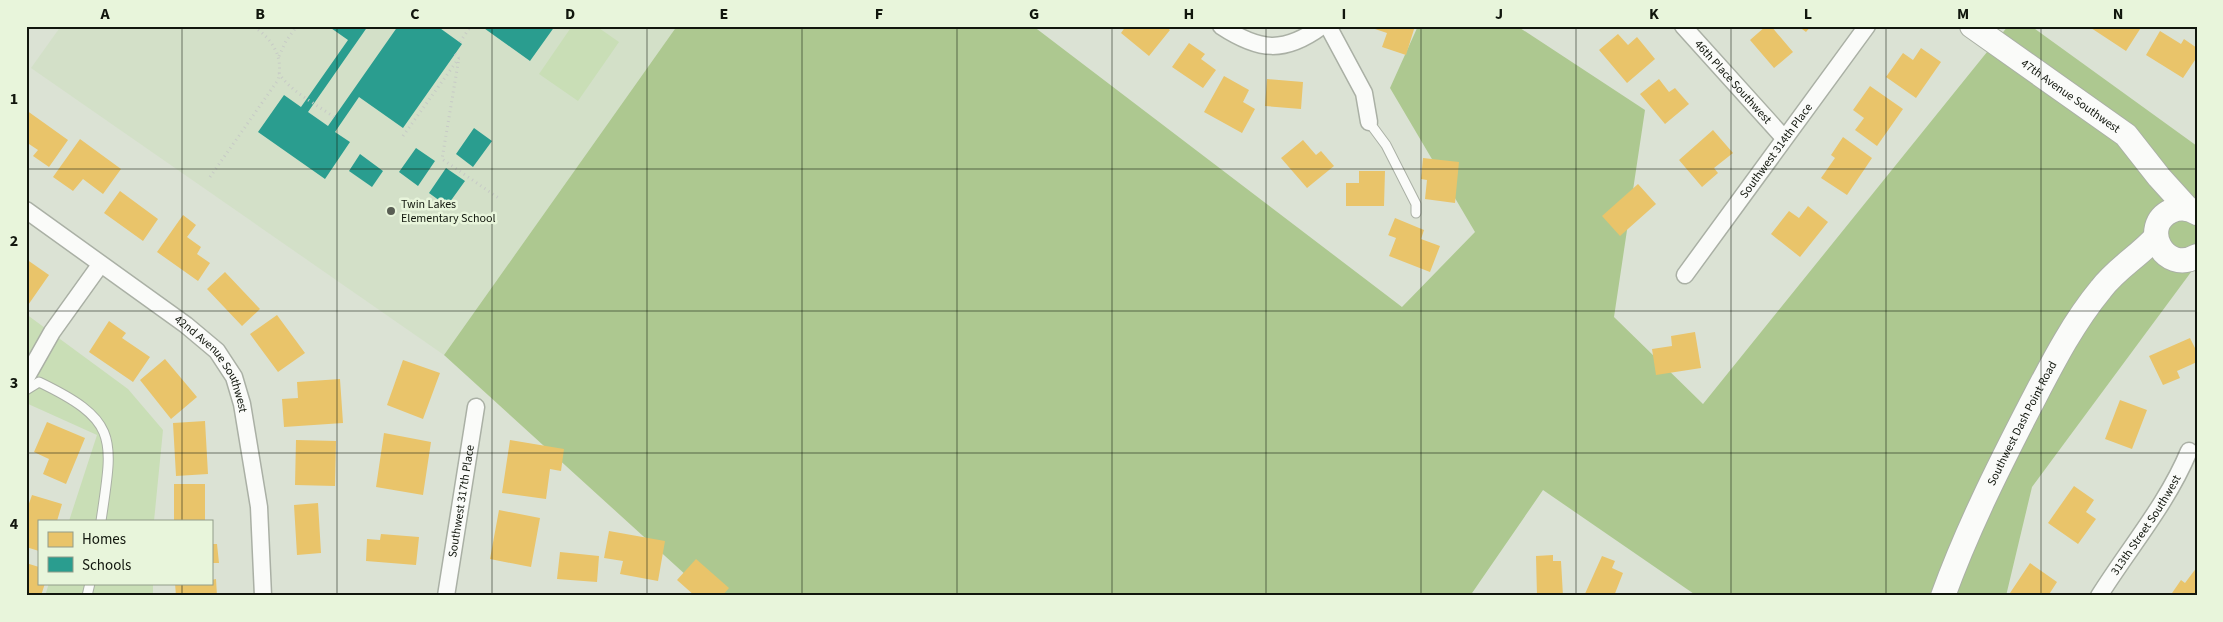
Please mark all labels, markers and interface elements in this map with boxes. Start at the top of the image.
text: A [99,3,110,25]
text: B [255,3,265,25]
text: C [410,3,420,25]
text: D [565,3,575,25]
text: E [720,3,728,25]
text: F [875,3,883,25]
text: G [1029,3,1039,25]
text: H [1184,3,1194,25]
text: I [1342,3,1346,25]
text: J [1495,3,1503,25]
text: K [1649,3,1659,25]
text: L [1804,3,1812,25]
text: M [1957,3,1969,25]
text: N [2113,3,2123,25]
street label: 46th Place Southwest [1690,36,1775,128]
street label: 47th Avenue Southwest [2017,55,2123,137]
text: 1 [10,88,18,110]
street label: Southwest 314th Place [1736,100,1817,202]
place label: Twin Lakes Elementary School [401,196,496,227]
marker: Twin Lakes Elementary School [385,205,397,217]
text: 2 [10,230,18,252]
street label: 42nd Avenue Southwest [171,311,251,414]
street label: Southwest Dash Point Road [1983,358,2061,489]
text: 3 [10,372,18,394]
street label: Southwest 317th Place [444,444,479,559]
street label: 313th Street Southwest [2107,472,2185,579]
text: 4 [10,513,19,535]
legend [38,520,212,584]
text: Homes [82,529,126,550]
text: Schools [82,555,131,576]

